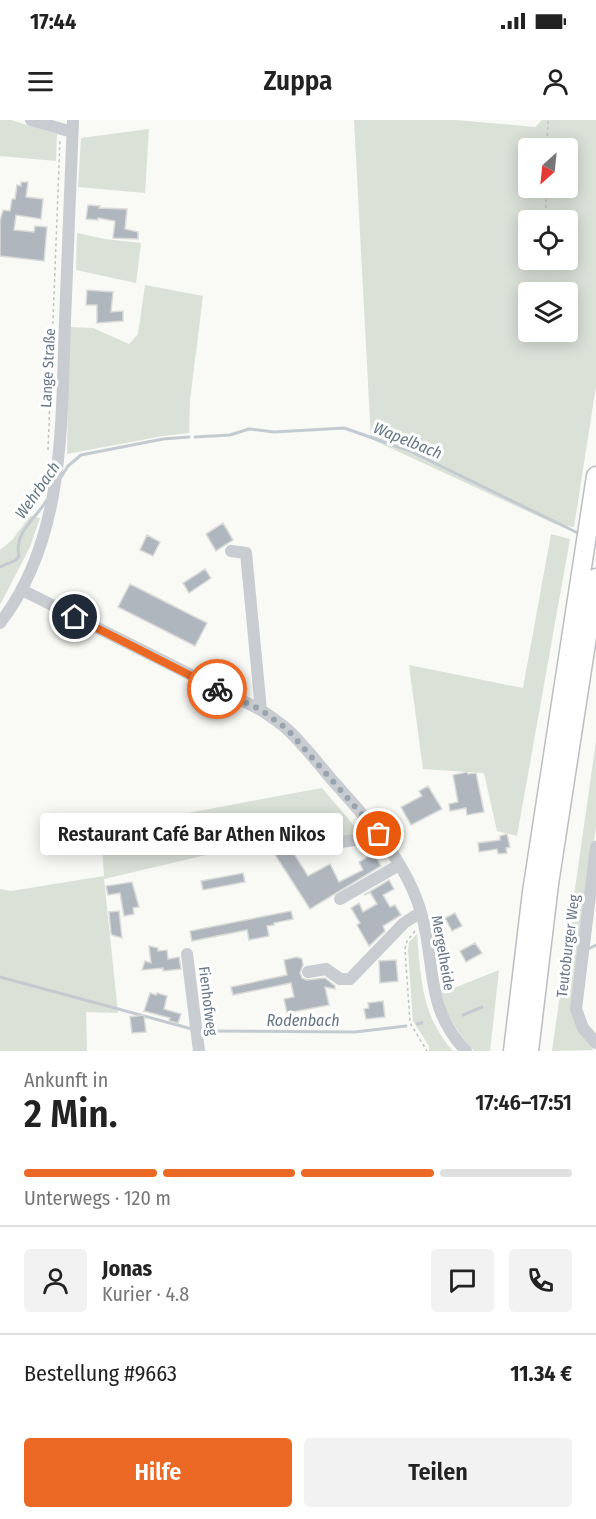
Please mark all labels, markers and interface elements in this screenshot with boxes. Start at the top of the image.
text: 17:44 [30,8,76,35]
icon: menu [24,65,57,98]
text: Zuppa [263,65,333,97]
icon: person [539,65,572,98]
north arrow [518,138,578,198]
map controls [518,138,578,342]
button: locate [518,210,578,270]
button: layers [518,282,578,342]
street label: Lange Straße [37,328,59,408]
water label: Wapelbach [371,418,445,463]
water label: Wehrbach [11,458,64,522]
pin [49,591,100,642]
icon: home [58,600,91,633]
courier [187,659,247,719]
icon: bike [201,673,234,706]
pin [353,808,404,859]
callout: Restaurant Café Bar Athen Nikos [40,813,343,855]
icon: bag [362,817,395,850]
text: Restaurant Café Bar Athen Nikos [58,822,325,846]
street label: Teutoburger Weg [553,894,583,998]
street label: Mergelheide [428,914,458,992]
street label: Fienhofweg [195,965,221,1037]
water label: Rodenbach [266,1011,340,1030]
text: Ankunft in [24,1068,108,1092]
text: 17:46–17:51 [475,1089,572,1116]
text: 2 Min. [24,1091,118,1137]
text: Unterwegs · 120 m [24,1186,171,1210]
button: person [24,1249,87,1312]
button: chat [431,1249,494,1312]
button: phone [509,1249,572,1312]
text: Jonas [102,1255,152,1282]
text: Kurier · 4.8 [102,1282,189,1306]
text: Bestellung #9663 [24,1360,177,1387]
text: 11.34 € [510,1360,572,1387]
button: Hilfe [24,1438,292,1507]
button: Teilen [304,1438,572,1507]

